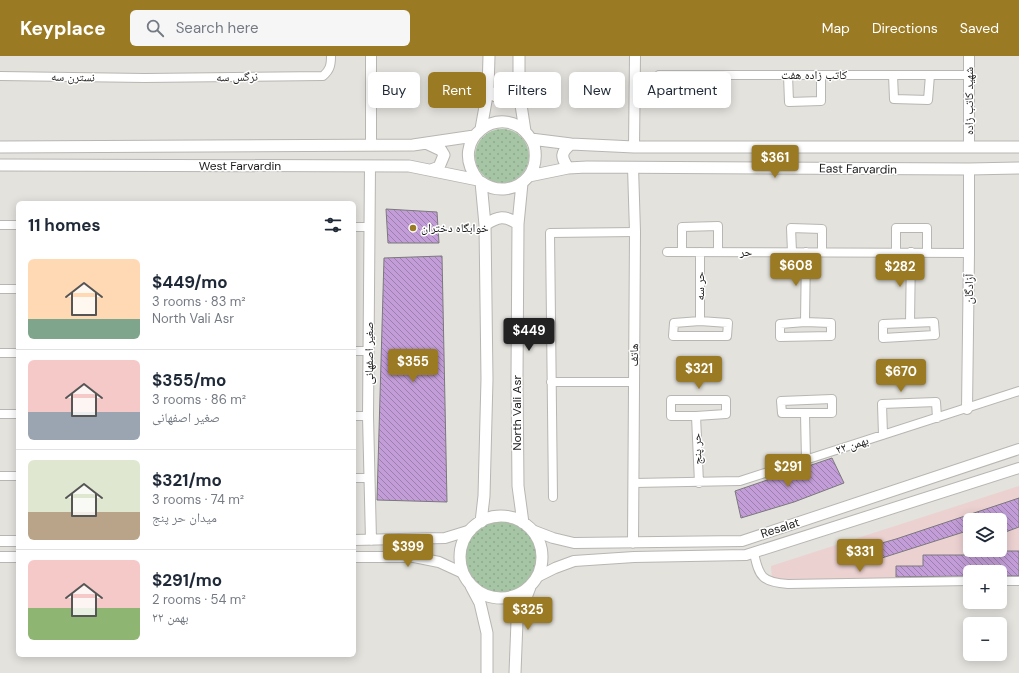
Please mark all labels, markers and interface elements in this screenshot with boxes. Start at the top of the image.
search box [130,10,410,46]
text: Keyplace [20,16,106,41]
icon: search [144,17,166,39]
text: Search here [176,18,258,38]
text: Map [822,19,850,37]
text: Directions [872,19,938,37]
text: Saved [960,19,999,37]
street label: کاتب زاده هفت [781,67,847,83]
street label: شهید کاتب زاده [961,67,977,135]
street label: نسترن سه [51,69,95,85]
street label: نرگس سه [216,69,258,85]
chip: Buy [368,72,420,108]
chip: Rent [428,72,486,108]
chip: Filters [494,72,561,108]
chip: New [569,72,625,108]
chip: Apartment [633,72,731,108]
pin: $361 [751,145,799,179]
text: $361 [761,149,789,166]
street label: West Farvardin [199,158,281,174]
street label: East Farvardin [819,160,897,178]
text: 11 homes [28,214,101,236]
icon: filters [322,214,344,236]
place label: خوابگاه دختران [421,220,489,236]
marker: خوابگاه دختران [408,223,418,233]
street label: حر [739,244,753,260]
pin: $608 [772,253,820,287]
pin: $282 [876,254,924,288]
text: $608 [779,257,813,274]
text: $282 [885,258,915,275]
text: $449/mo [152,271,228,293]
street label: حر سه [692,271,708,301]
street label: آزادگان [961,273,977,304]
icon: home [60,275,108,323]
text: 3 rooms · 83 m² [152,293,246,310]
text: North Vali Asr [152,310,234,327]
pin: $449 [505,318,553,352]
street label: صغیر اصفهانی [361,322,377,384]
text: $449 [512,322,546,339]
street label: هاتف [626,343,642,367]
pin: $355 [389,349,437,383]
text: $355 [397,353,429,370]
pin: $321 [675,356,723,390]
pin: $670 [877,359,925,393]
text: $321 [685,360,713,377]
text: $670 [885,363,917,380]
text: $355/mo [152,369,226,391]
street label: North Vali Asr [509,375,525,451]
icon: home [60,376,108,424]
text: 3 rooms · 86 m² [152,391,246,408]
text: صغیر اصفهانی [152,409,220,426]
street label: ۲۲ بهمن [833,432,871,458]
street label: حر پنج [688,433,706,465]
pin: $291 [764,454,812,488]
text: $291 [774,458,802,475]
text: $321/mo [152,469,222,491]
icon: home [60,476,108,524]
text: 3 rooms · 74 m² [152,491,244,508]
text: میدان حر پنج [152,509,217,526]
map controls [963,513,1007,661]
button: layers [963,513,1007,557]
street label: Resalat [759,514,802,542]
pin: $399 [384,534,432,568]
text: $399 [392,538,424,555]
pin: $331 [836,539,884,573]
text: $331 [846,543,874,560]
button: + [963,565,1007,609]
text: $291/mo [152,569,222,591]
icon: home [60,576,108,624]
text: 2 rooms · 54 m² [152,591,246,608]
pin: $325 [504,597,552,631]
text: $325 [512,601,544,618]
text: ۲۲ بهمن [152,609,189,626]
button: − [963,617,1007,661]

